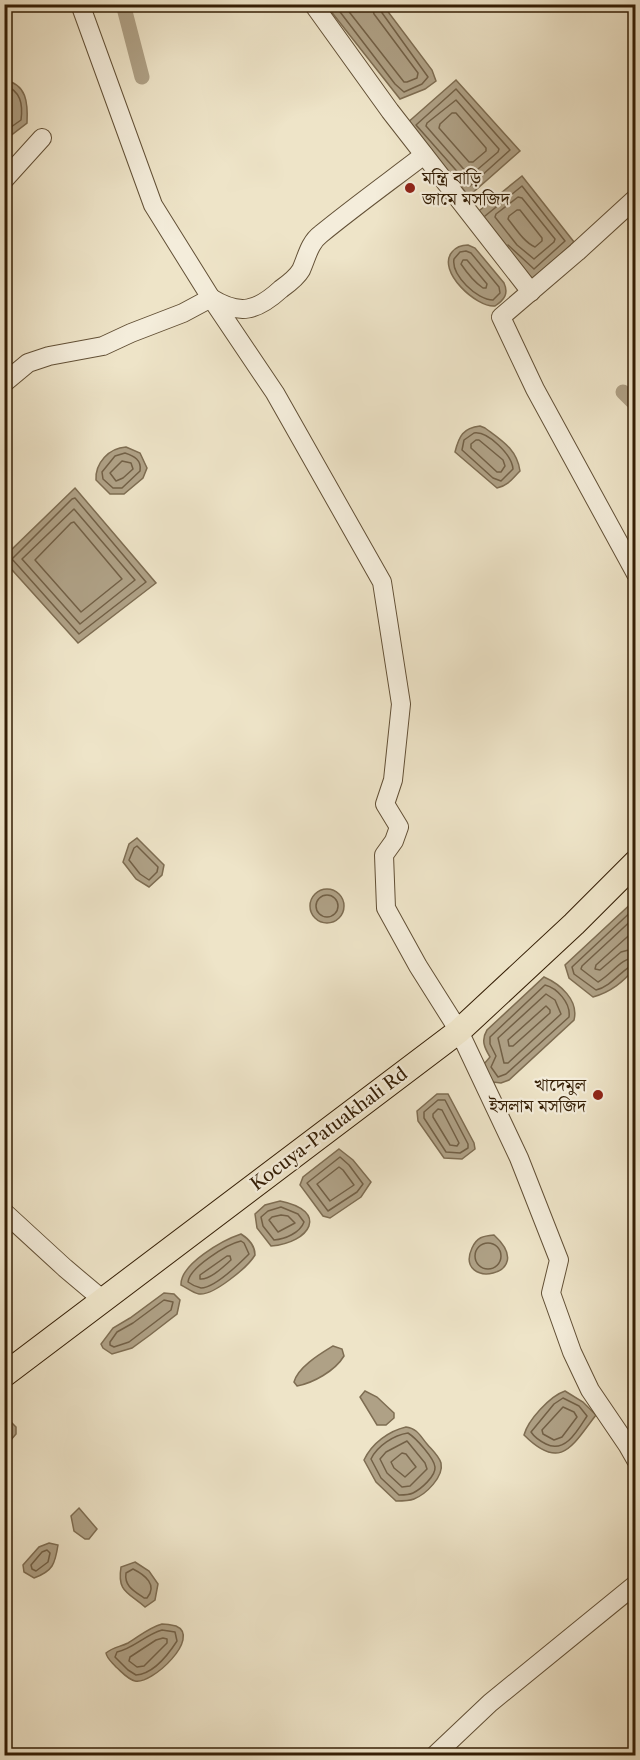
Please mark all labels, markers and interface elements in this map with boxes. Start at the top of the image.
place label: মন্ত্রি বাড়ি জামে মসজিদ [421,167,510,210]
marker: মন্ত্রি বাড়ি জামে মসজিদ [403,181,417,195]
street label: Kocuya-Patuakhali Rd [246,1063,412,1195]
place label: খাদেমুল ইসলাম মসজিদ [488,1074,587,1117]
marker: খাদেমুল ইসলাম মসজিদ [591,1088,605,1102]

